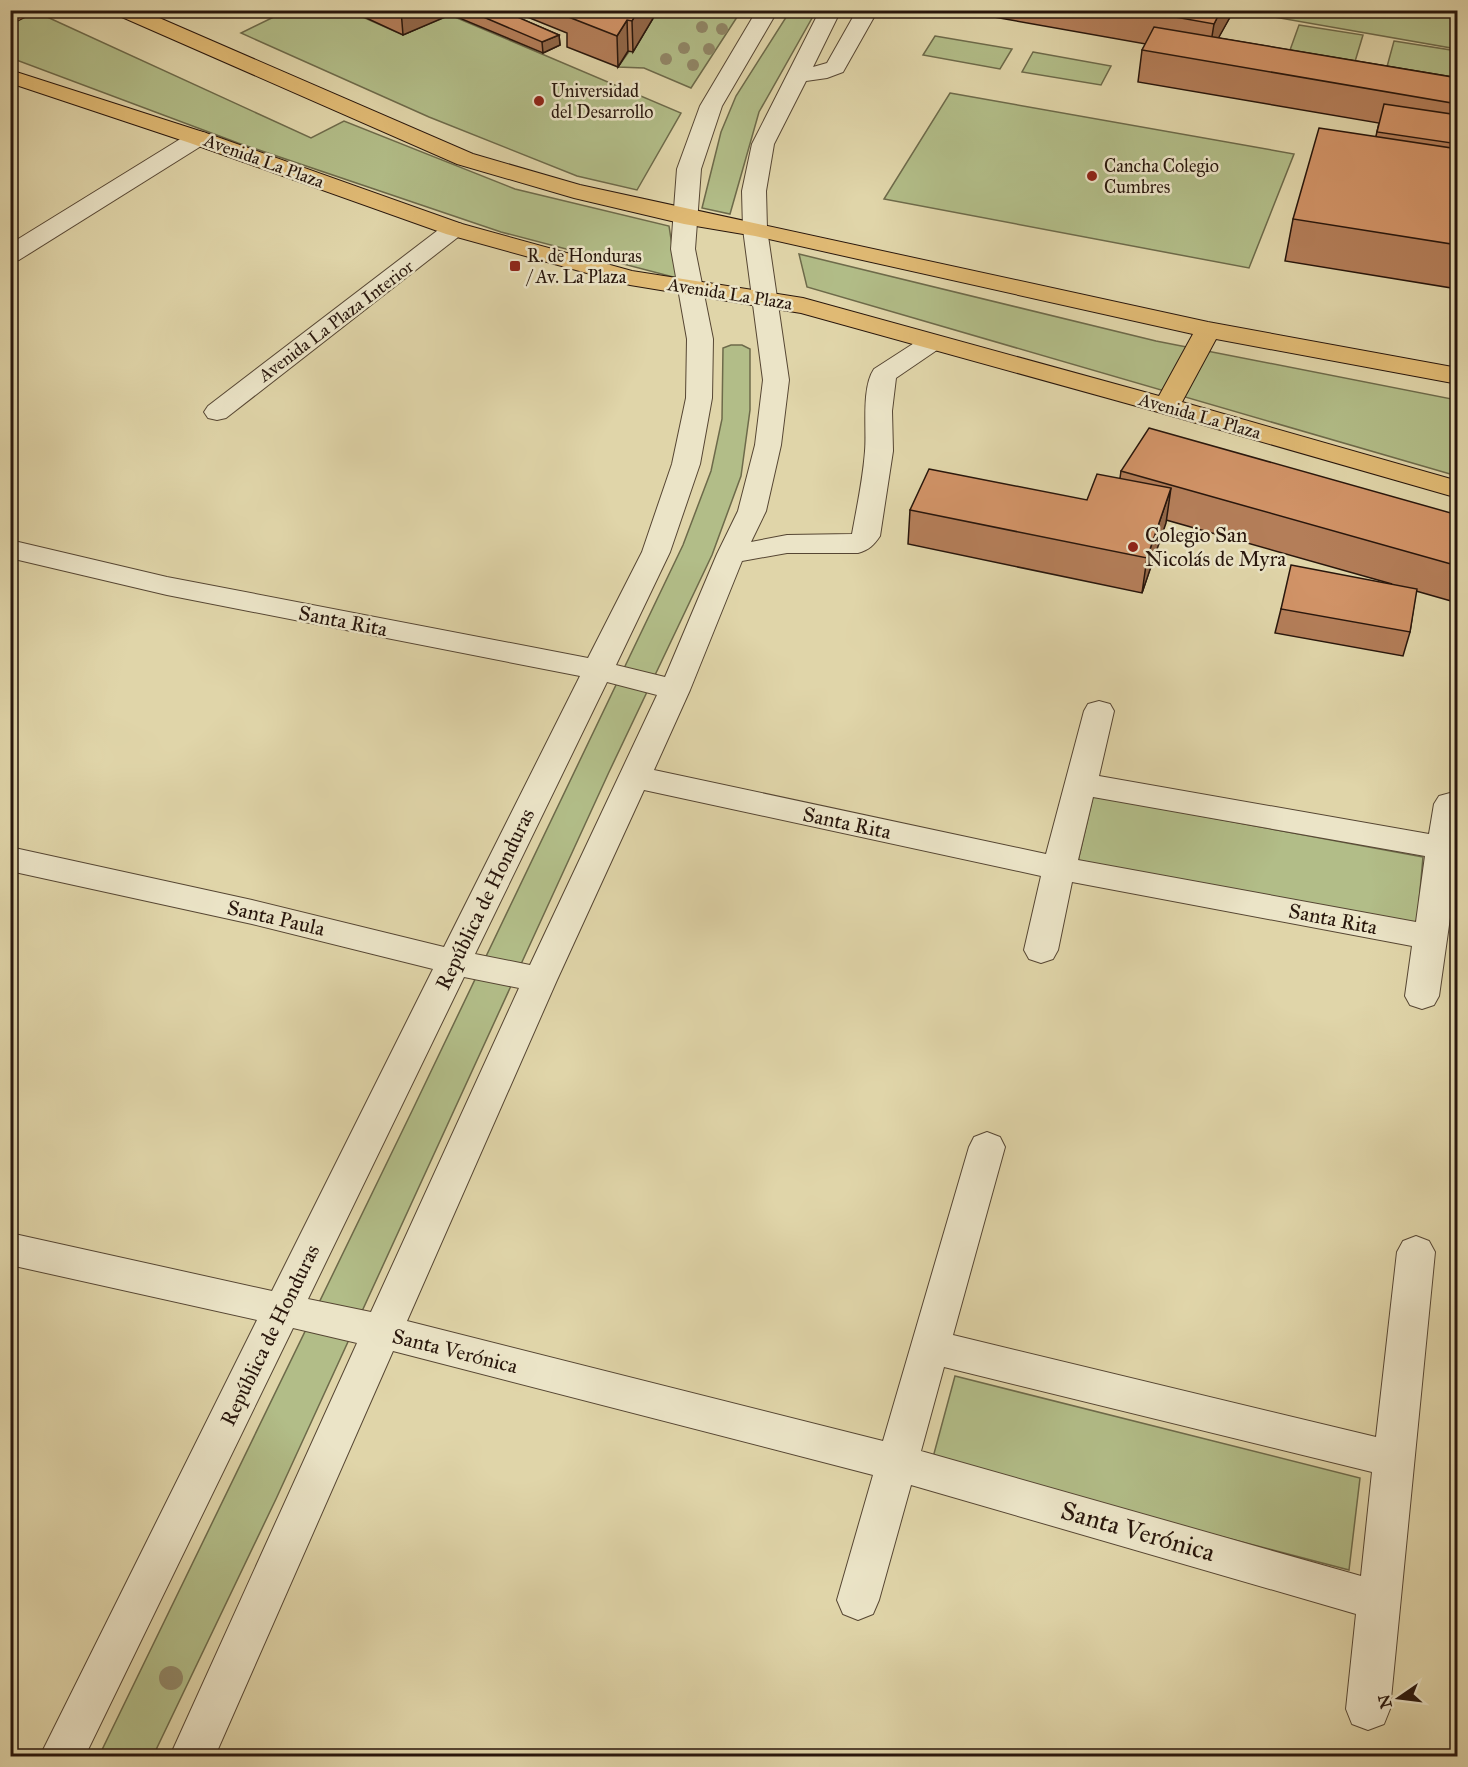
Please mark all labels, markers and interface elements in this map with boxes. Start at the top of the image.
place label: Universidad del Desarrollo [551,80,654,123]
marker: Universidad del Desarrollo [532,94,546,108]
street label: Avenida La Plaza [200,129,327,193]
place label: Cancha Colegio Cumbres [1104,155,1219,198]
marker: Cancha Colegio Cumbres [1085,169,1099,183]
place label: R. de Honduras / Av. La Plaza [525,245,642,288]
street label: Avenida La Plaza Interior [253,255,418,387]
marker: R. de Honduras / Av. La Plaza [508,259,522,273]
street label: Avenida La Plaza [665,273,794,315]
street label: Avenida La Plaza [1135,388,1264,444]
place label: Colegio San Nicolás de Myra [1145,522,1286,572]
marker: Colegio San Nicolás de Myra [1126,540,1140,554]
street label: Santa Rita [296,600,390,642]
street label: Santa Rita [800,801,894,845]
street label: República de Honduras [430,804,540,994]
street label: Santa Paula [225,894,327,942]
street label: Santa Rita [1286,898,1380,940]
street label: República de Honduras [215,1240,325,1430]
street label: Santa Verónica [390,1323,520,1379]
street label: Santa Verónica [1057,1494,1219,1568]
north arrow [1369,1668,1429,1728]
text: N [1374,1692,1396,1710]

